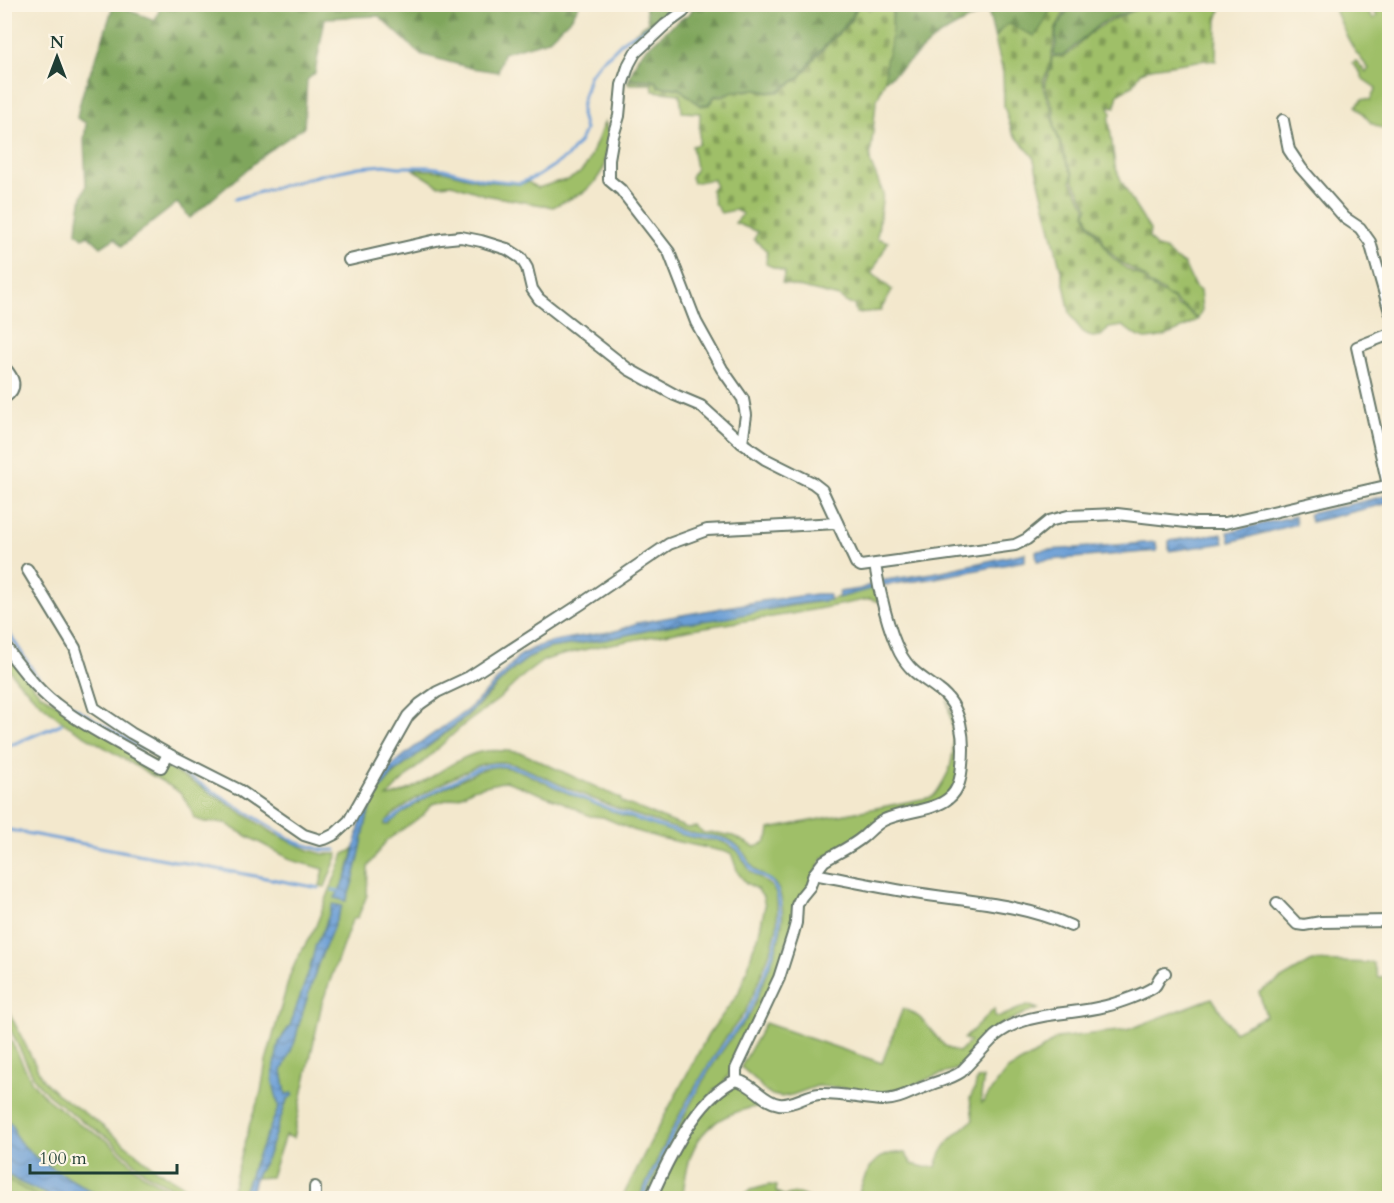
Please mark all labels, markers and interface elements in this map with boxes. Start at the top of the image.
north arrow [27,27,87,87]
text: N [50,32,64,54]
scale bar [30,1137,177,1175]
text: 100 m [39,1146,87,1171]

